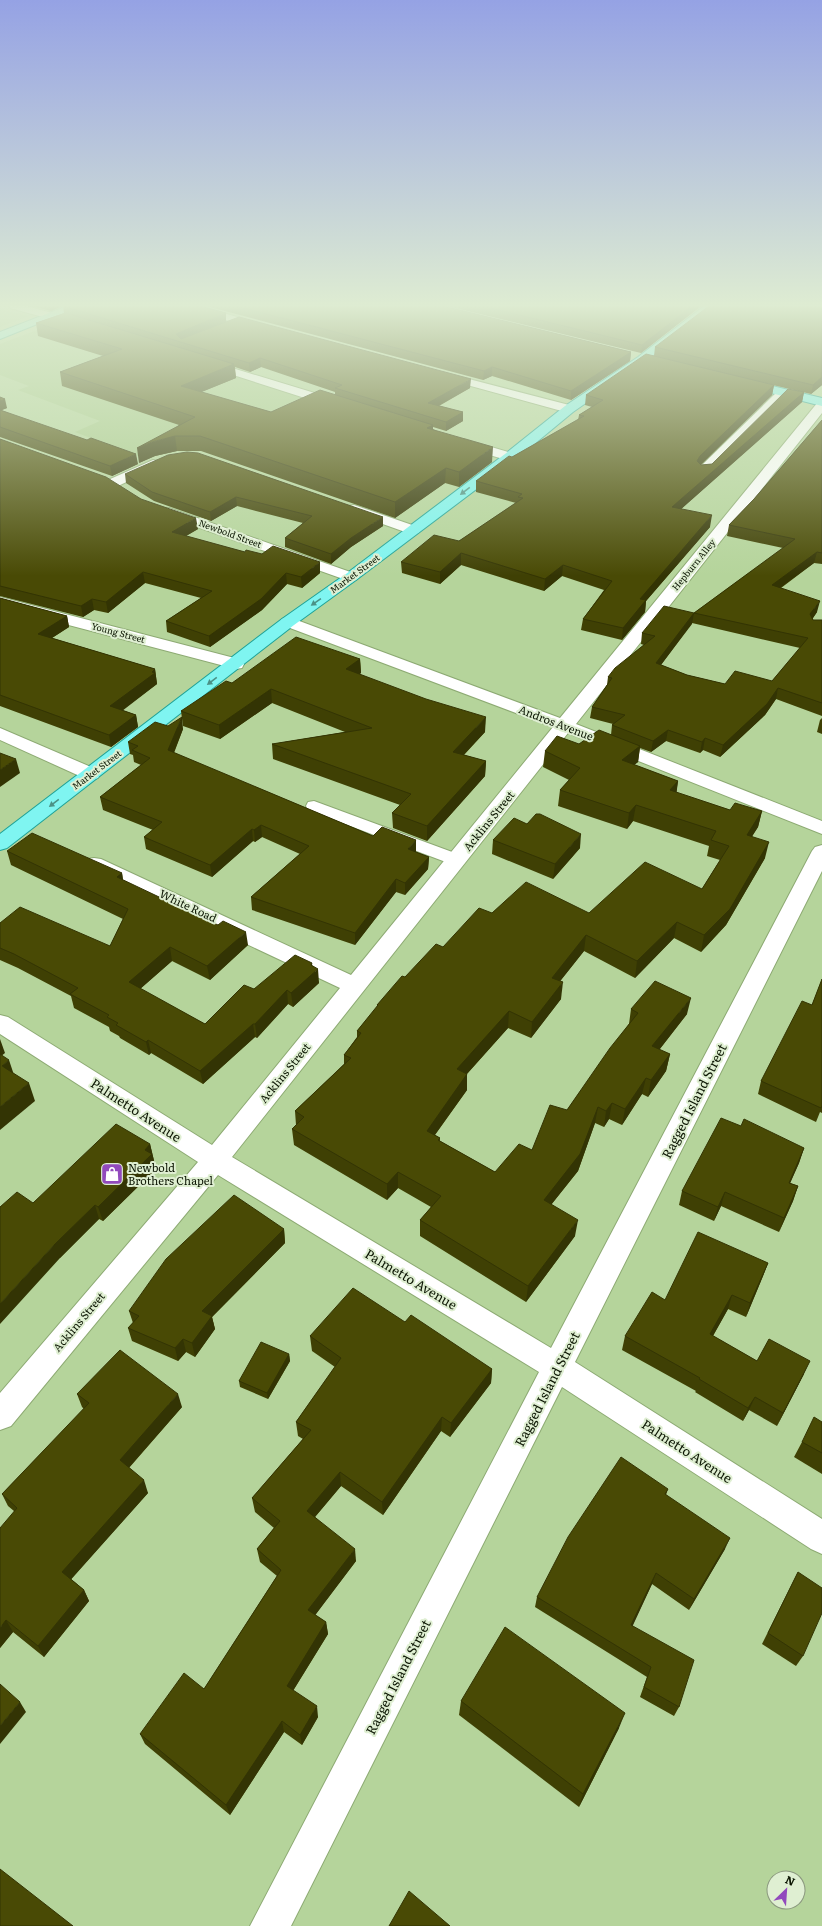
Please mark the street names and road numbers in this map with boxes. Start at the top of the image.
street label: Newbold Street [197,515,264,551]
street label: Hepburn Alley [668,535,719,593]
street label: Market Street [327,550,383,596]
street label: Young Street [90,618,147,646]
street label: Andros Avenue [517,700,596,744]
street label: Market Street [69,746,124,792]
street label: Acklins Street [459,786,518,854]
street label: White Road [157,885,220,925]
street label: Acklins Street [255,1038,314,1106]
street label: Ragged Island Street [656,1039,731,1161]
street label: Palmetto Avenue [87,1073,185,1146]
street label: Palmetto Avenue [362,1244,461,1314]
street label: Acklins Street [49,1288,108,1355]
street label: Ragged Island Street [509,1327,584,1449]
street label: Palmetto Avenue [638,1414,736,1487]
street label: Ragged Island Street [360,1615,435,1737]

